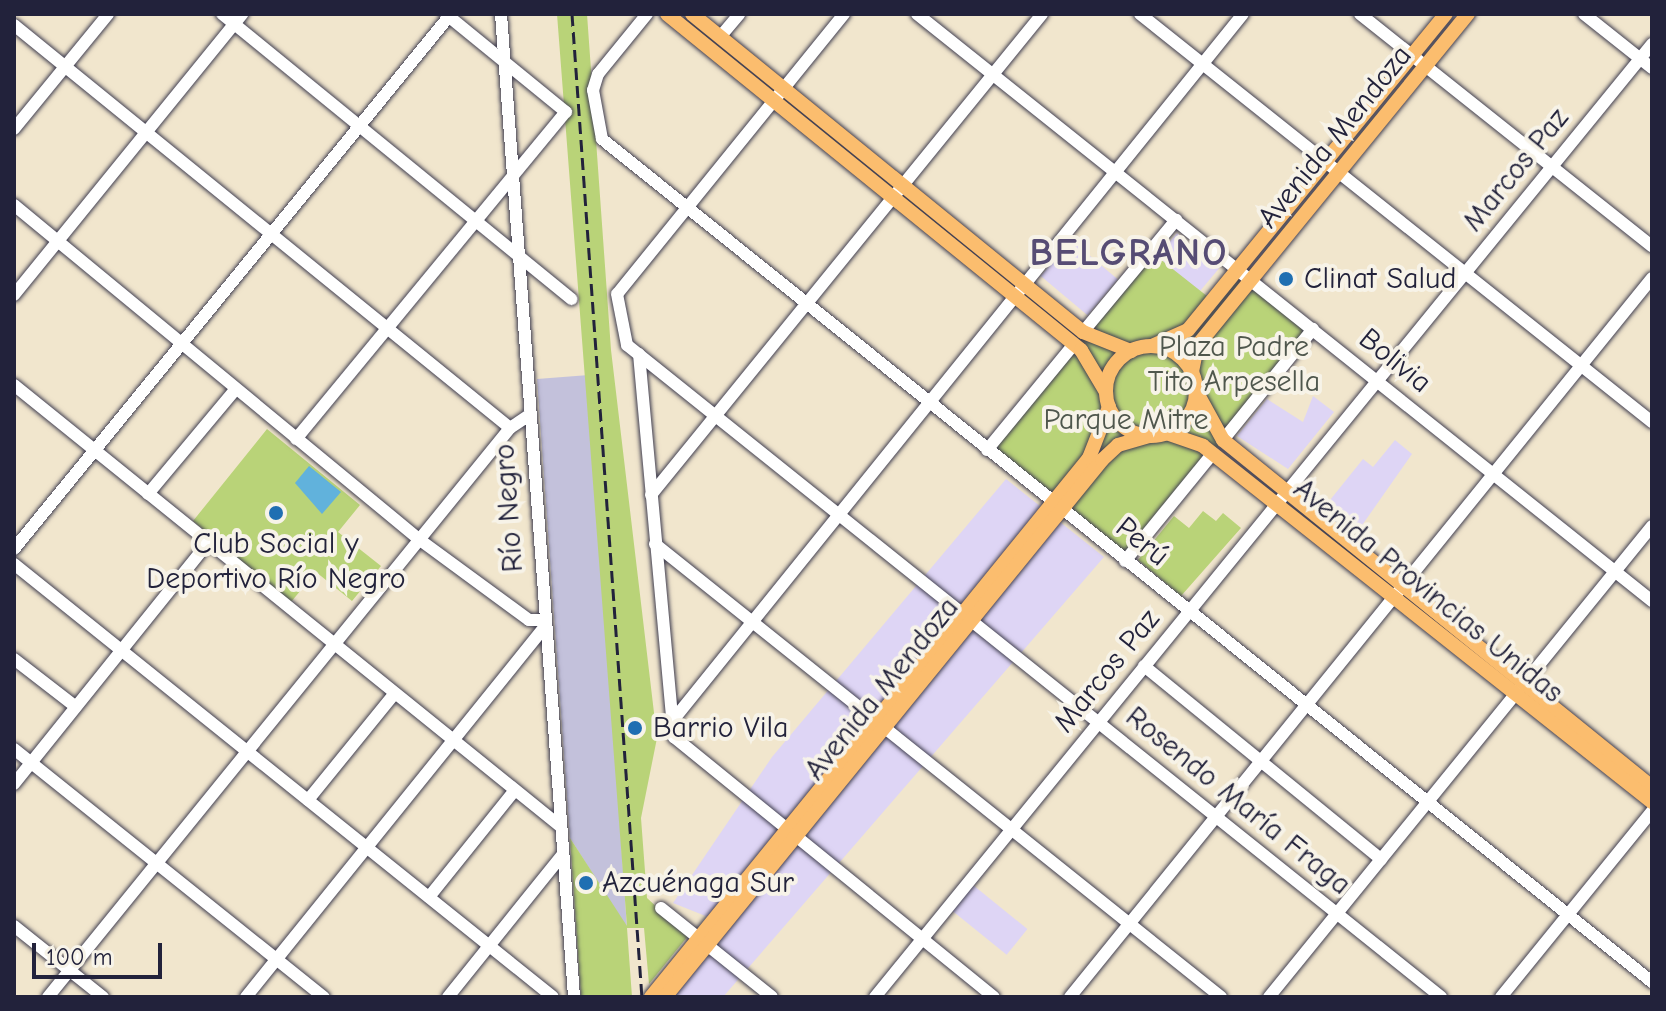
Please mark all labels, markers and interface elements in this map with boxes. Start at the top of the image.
street label: Avenida Mendoza [1250,38,1420,236]
street label: Marcos Paz [1455,101,1577,239]
district label: BELGRANO [1030,231,1228,277]
place label: Clinat Salud [1304,261,1456,297]
marker: Clinat Salud [1275,268,1297,290]
street label: Bolivia [1352,321,1438,401]
park label: Plaza Padre Tito Arpesella [1148,329,1320,400]
park label: Parque Mitre [1043,402,1209,438]
street label: Río Negro [487,443,531,573]
street label: Avenida Provincias Unidas [1286,471,1570,711]
marker: Club Social y Deportivo Río Negro [267,504,285,522]
street label: Perú [1108,510,1176,574]
place label: Club Social y Deportivo Río Negro [146,526,406,596]
street label: Avenida Mendoza [797,590,967,788]
street label: Marcos Paz [1046,602,1168,740]
street label: Rosendo María Fraga [1118,699,1358,903]
place label: Barrio Vila [653,710,789,746]
marker: Barrio Vila [624,717,646,739]
place label: Azcuénaga Sur [602,865,794,901]
marker: Azcuénaga Sur [577,874,595,892]
scale bar [36,927,166,977]
text: 100 m [46,943,113,971]

